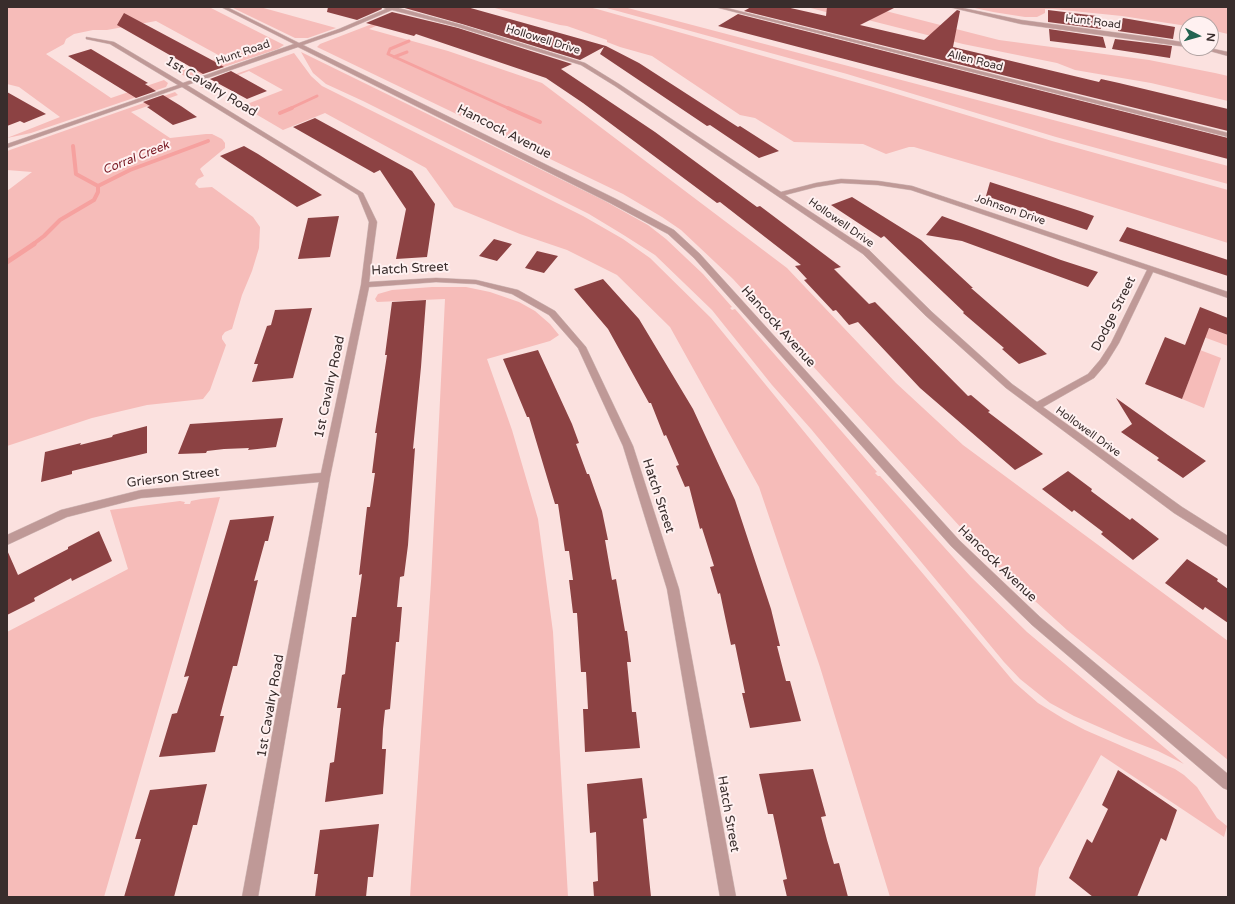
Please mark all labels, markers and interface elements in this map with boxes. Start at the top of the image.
street label: Hunt Road [1064,12,1122,32]
north arrow [1179,16,1219,56]
street label: Hollowell Drive [504,22,582,58]
text: N [1204,32,1217,42]
street label: Hunt Road [214,38,272,68]
street label: Allen Road [946,48,1004,74]
street label: 1st Cavalry Road [162,53,260,121]
street label: Hancock Avenue [454,102,554,162]
water label: Corral Creek [101,138,171,178]
street label: Johnson Drive [973,192,1047,228]
street label: Hollowell Drive [806,195,876,251]
street label: Hatch Street [371,259,449,279]
street label: Dodge Street [1089,274,1139,354]
street label: Hancock Avenue [737,283,819,371]
street label: 1st Cavalry Road [312,334,348,440]
street label: Hollowell Drive [1053,404,1123,460]
street label: Hatch Street [639,457,677,535]
street label: Grierson Street [126,465,220,491]
street label: Hancock Avenue [954,522,1040,606]
street label: 1st Cavalry Road [254,653,288,759]
street label: Hatch Street [714,775,742,853]

